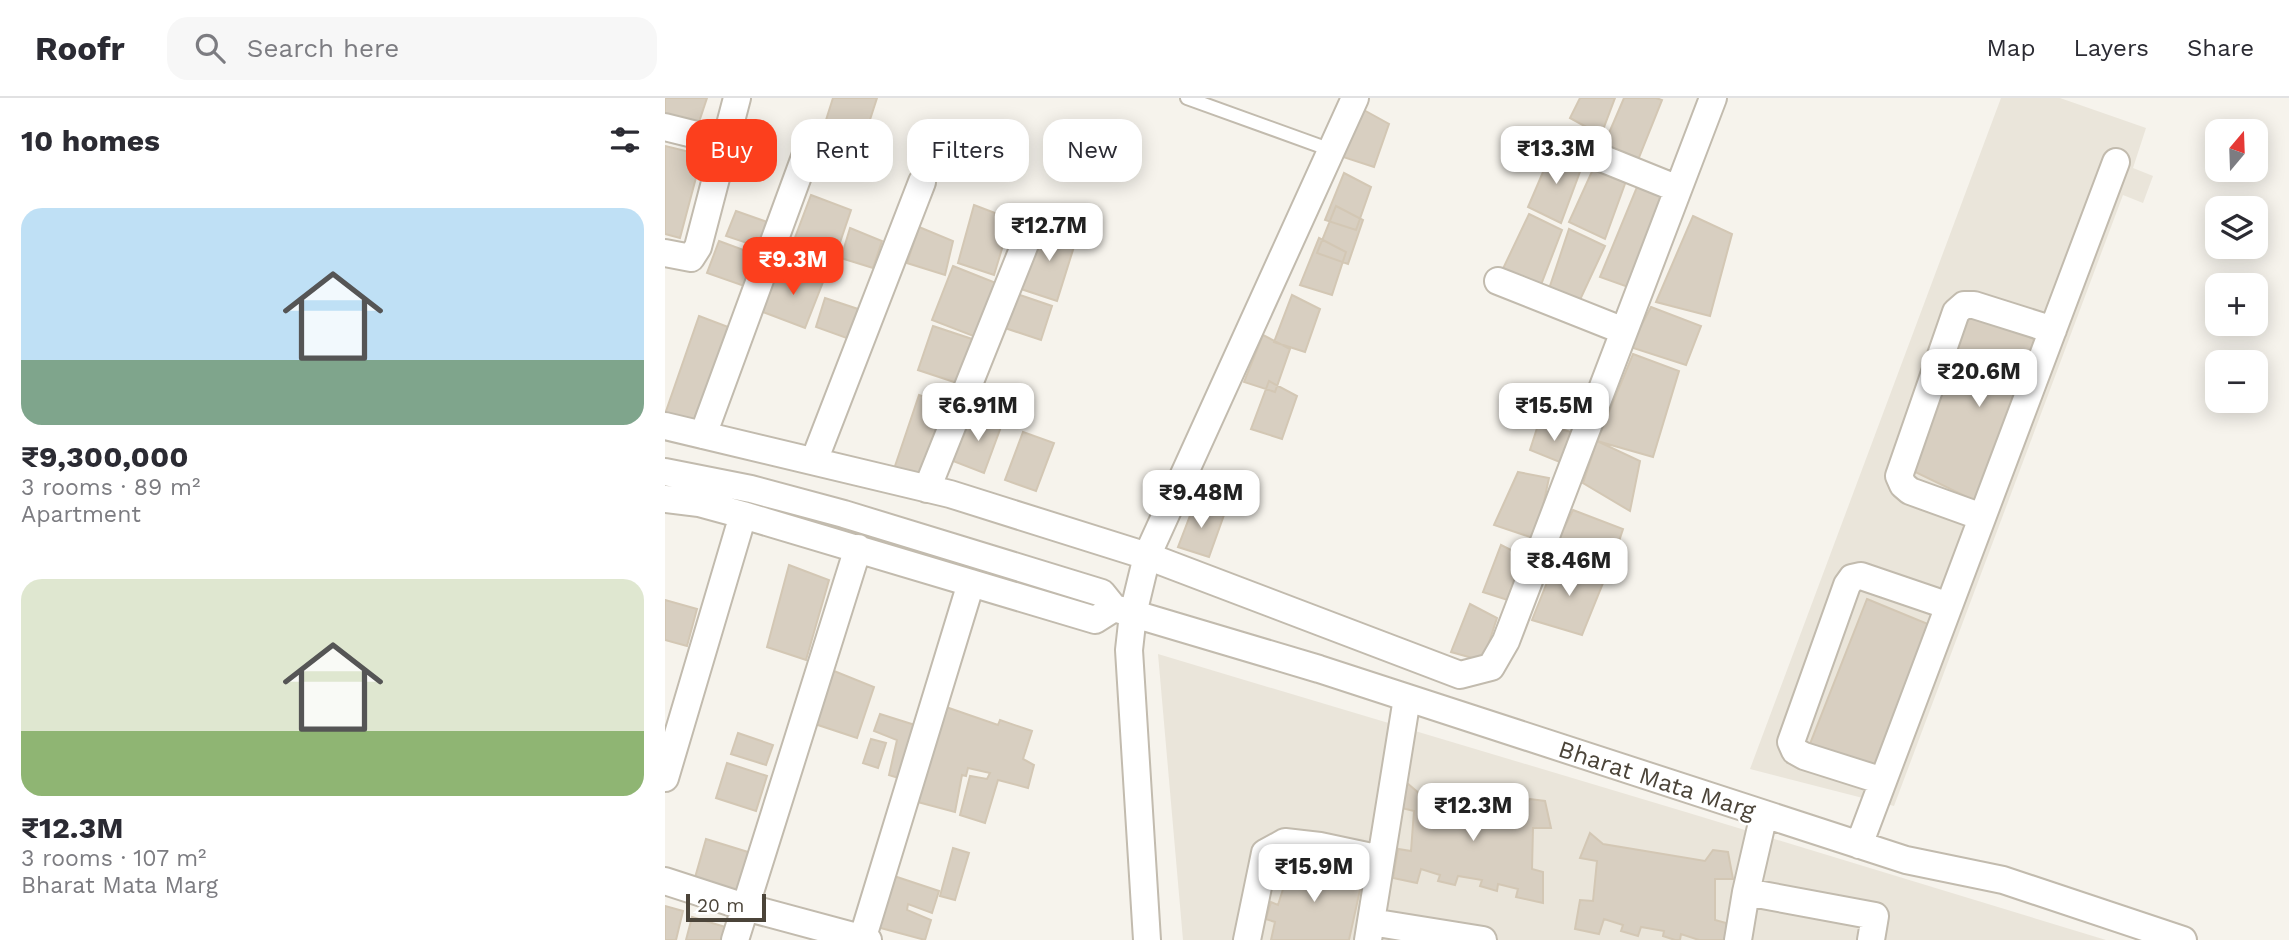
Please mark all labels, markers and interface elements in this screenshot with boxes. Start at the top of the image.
search box [167,17,657,80]
text: Roofr [35,29,125,68]
icon: search [191,29,229,67]
text: Search here [247,33,399,63]
text: Map [1987,34,2035,62]
text: Layers [2073,34,2149,62]
text: Share [2187,34,2254,62]
chip: Buy [686,119,777,182]
chip: Rent [791,119,893,182]
chip: Filters [907,119,1029,182]
chip: New [1043,119,1142,182]
north arrow [2205,119,2268,182]
map controls [2205,119,2268,413]
icon: filters [606,121,644,159]
text: 10 homes [21,123,160,158]
pin: ₹13.3M [1499,126,1613,186]
text: ₹13.3M [1517,135,1595,162]
button: layers [2205,196,2268,259]
pin: ₹12.7M [992,204,1106,263]
text: ₹12.7M [1011,212,1087,239]
pin: ₹9.3M [744,238,842,297]
text: ₹9.3M [758,246,828,273]
icon: home [270,253,396,379]
button: + [2205,273,2268,336]
pin: ₹20.6M [1922,350,2036,409]
button: − [2205,350,2268,413]
text: ₹20.6M [1937,358,2021,385]
pin: ₹6.91M [921,384,1035,443]
pin: ₹15.5M [1497,384,1611,443]
text: ₹6.91M [938,392,1018,419]
text: ₹15.5M [1515,392,1593,419]
text: ₹9,300,000 [21,439,189,474]
pin: ₹9.48M [1144,470,1258,530]
text: 3 rooms · 89 m² [21,474,200,501]
text: ₹9.48M [1159,479,1243,506]
text: Apartment [21,501,141,528]
pin: ₹8.46M [1512,538,1626,598]
text: ₹8.46M [1527,547,1611,574]
icon: home [270,624,396,750]
street label: Bharat Mata Marg [1555,735,1759,825]
pin: ₹12.3M [1416,784,1530,843]
text: ₹12.3M [1434,792,1512,819]
text: ₹12.3M [21,810,124,845]
pin: ₹15.9M [1257,844,1371,904]
text: 3 rooms · 107 m² [21,845,207,872]
text: ₹15.9M [1275,853,1353,880]
text: Bharat Mata Marg [21,872,218,899]
scale bar [686,891,767,923]
text: 20 m [697,894,744,917]

